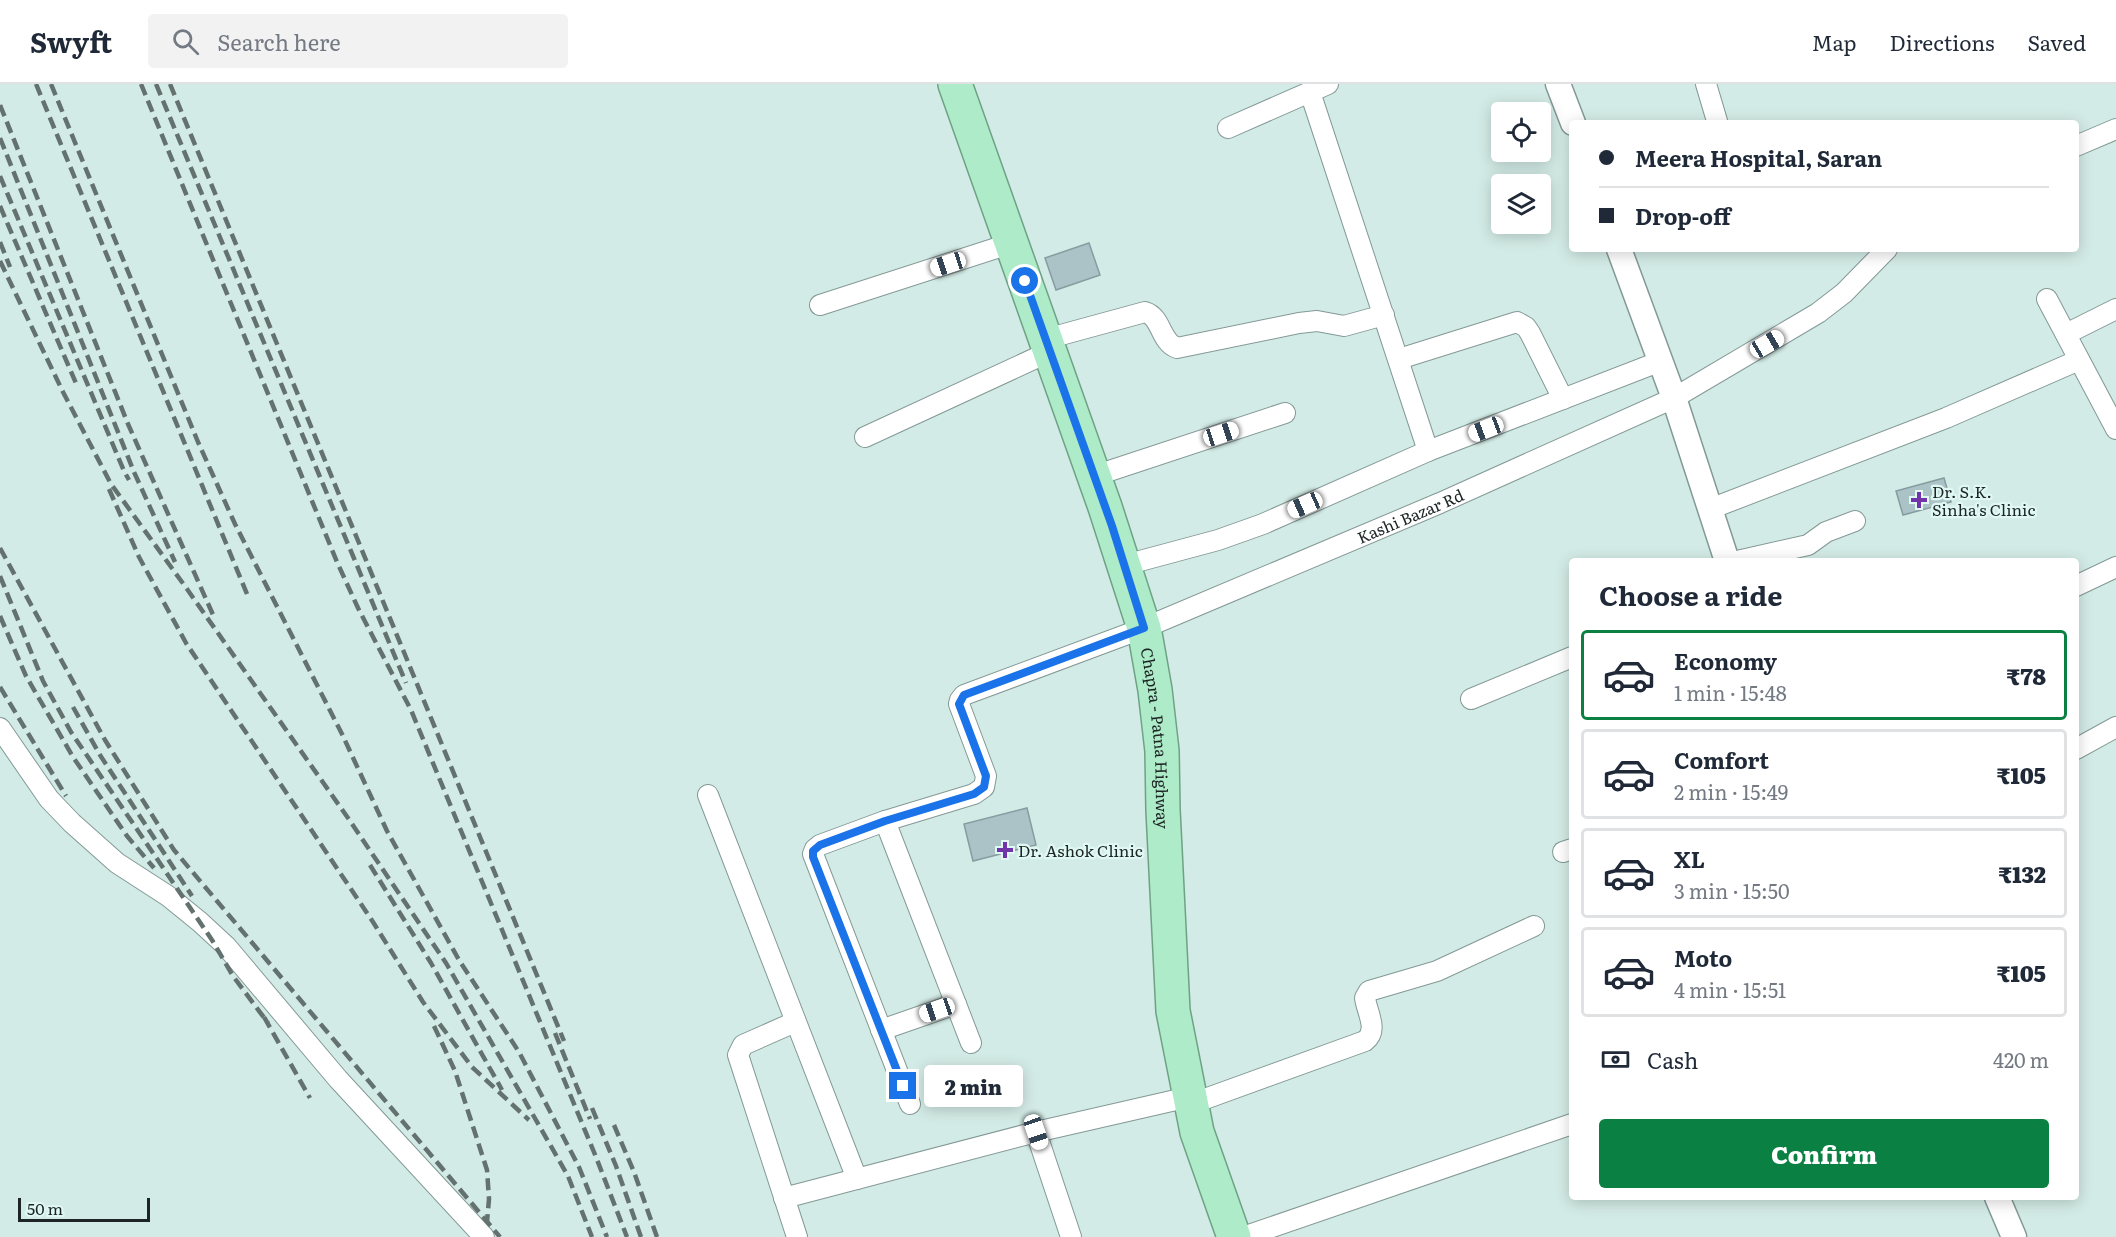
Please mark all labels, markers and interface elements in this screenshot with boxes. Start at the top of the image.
search box [148,14,568,68]
text: Swyft [30,20,112,62]
icon: search [169,25,202,58]
text: Search here [217,25,341,58]
text: Map [1812,26,1857,57]
text: Directions [1890,26,1995,57]
text: Saved [2028,26,2086,57]
map controls [1491,102,1551,234]
button: locate [1491,102,1551,162]
text: Meera Hospital, Saran [1635,141,1882,174]
button: layers [1491,174,1551,234]
text: Drop-off [1635,199,1731,232]
car [928,250,968,278]
route start [1011,267,1038,294]
car [1747,327,1787,361]
car [1466,414,1506,444]
car [1201,420,1241,448]
place label: Dr. S.K. Sinha's Clinic [1932,479,2035,521]
street label: Kashi Bazar Rd [1353,482,1467,549]
car [1285,489,1325,521]
marker: Dr. S.K. Sinha's Clinic [1910,491,1928,509]
text: Choose a ride [1599,574,1782,614]
text: Economy [1674,644,1777,677]
street label: Chapra - Patna Highway [1136,645,1176,830]
icon: car [1602,648,1656,702]
text: ₹78 [2006,659,2046,692]
text: 1 min · 15:48 [1674,677,1787,707]
text: Comfort [1674,743,1769,776]
icon: car [1602,747,1656,801]
text: ₹105 [1997,758,2046,791]
text: 2 min · 15:49 [1674,776,1788,806]
place label: Dr. Ashok Clinic [1018,838,1143,862]
marker: Dr. Ashok Clinic [996,841,1014,859]
text: XL [1674,842,1705,875]
icon: car [1602,846,1656,900]
text: ₹132 [1999,857,2046,890]
text: 3 min · 15:50 [1674,875,1789,905]
text: Moto [1674,941,1732,974]
icon: car [1602,945,1656,999]
text: ₹105 [1997,956,2046,989]
text: 4 min · 15:51 [1674,974,1786,1004]
car [917,996,957,1024]
icon: cash [1599,1043,1632,1076]
text: Cash [1647,1043,1698,1076]
text: 420 m [1993,1044,2049,1074]
callout: 2 min [924,1065,1023,1107]
text: 2 min [945,1071,1002,1101]
route end [889,1072,916,1099]
car [1022,1112,1050,1152]
button: Confirm [1599,1119,2049,1188]
scale bar [18,1195,150,1222]
text: 50 m [27,1196,63,1220]

